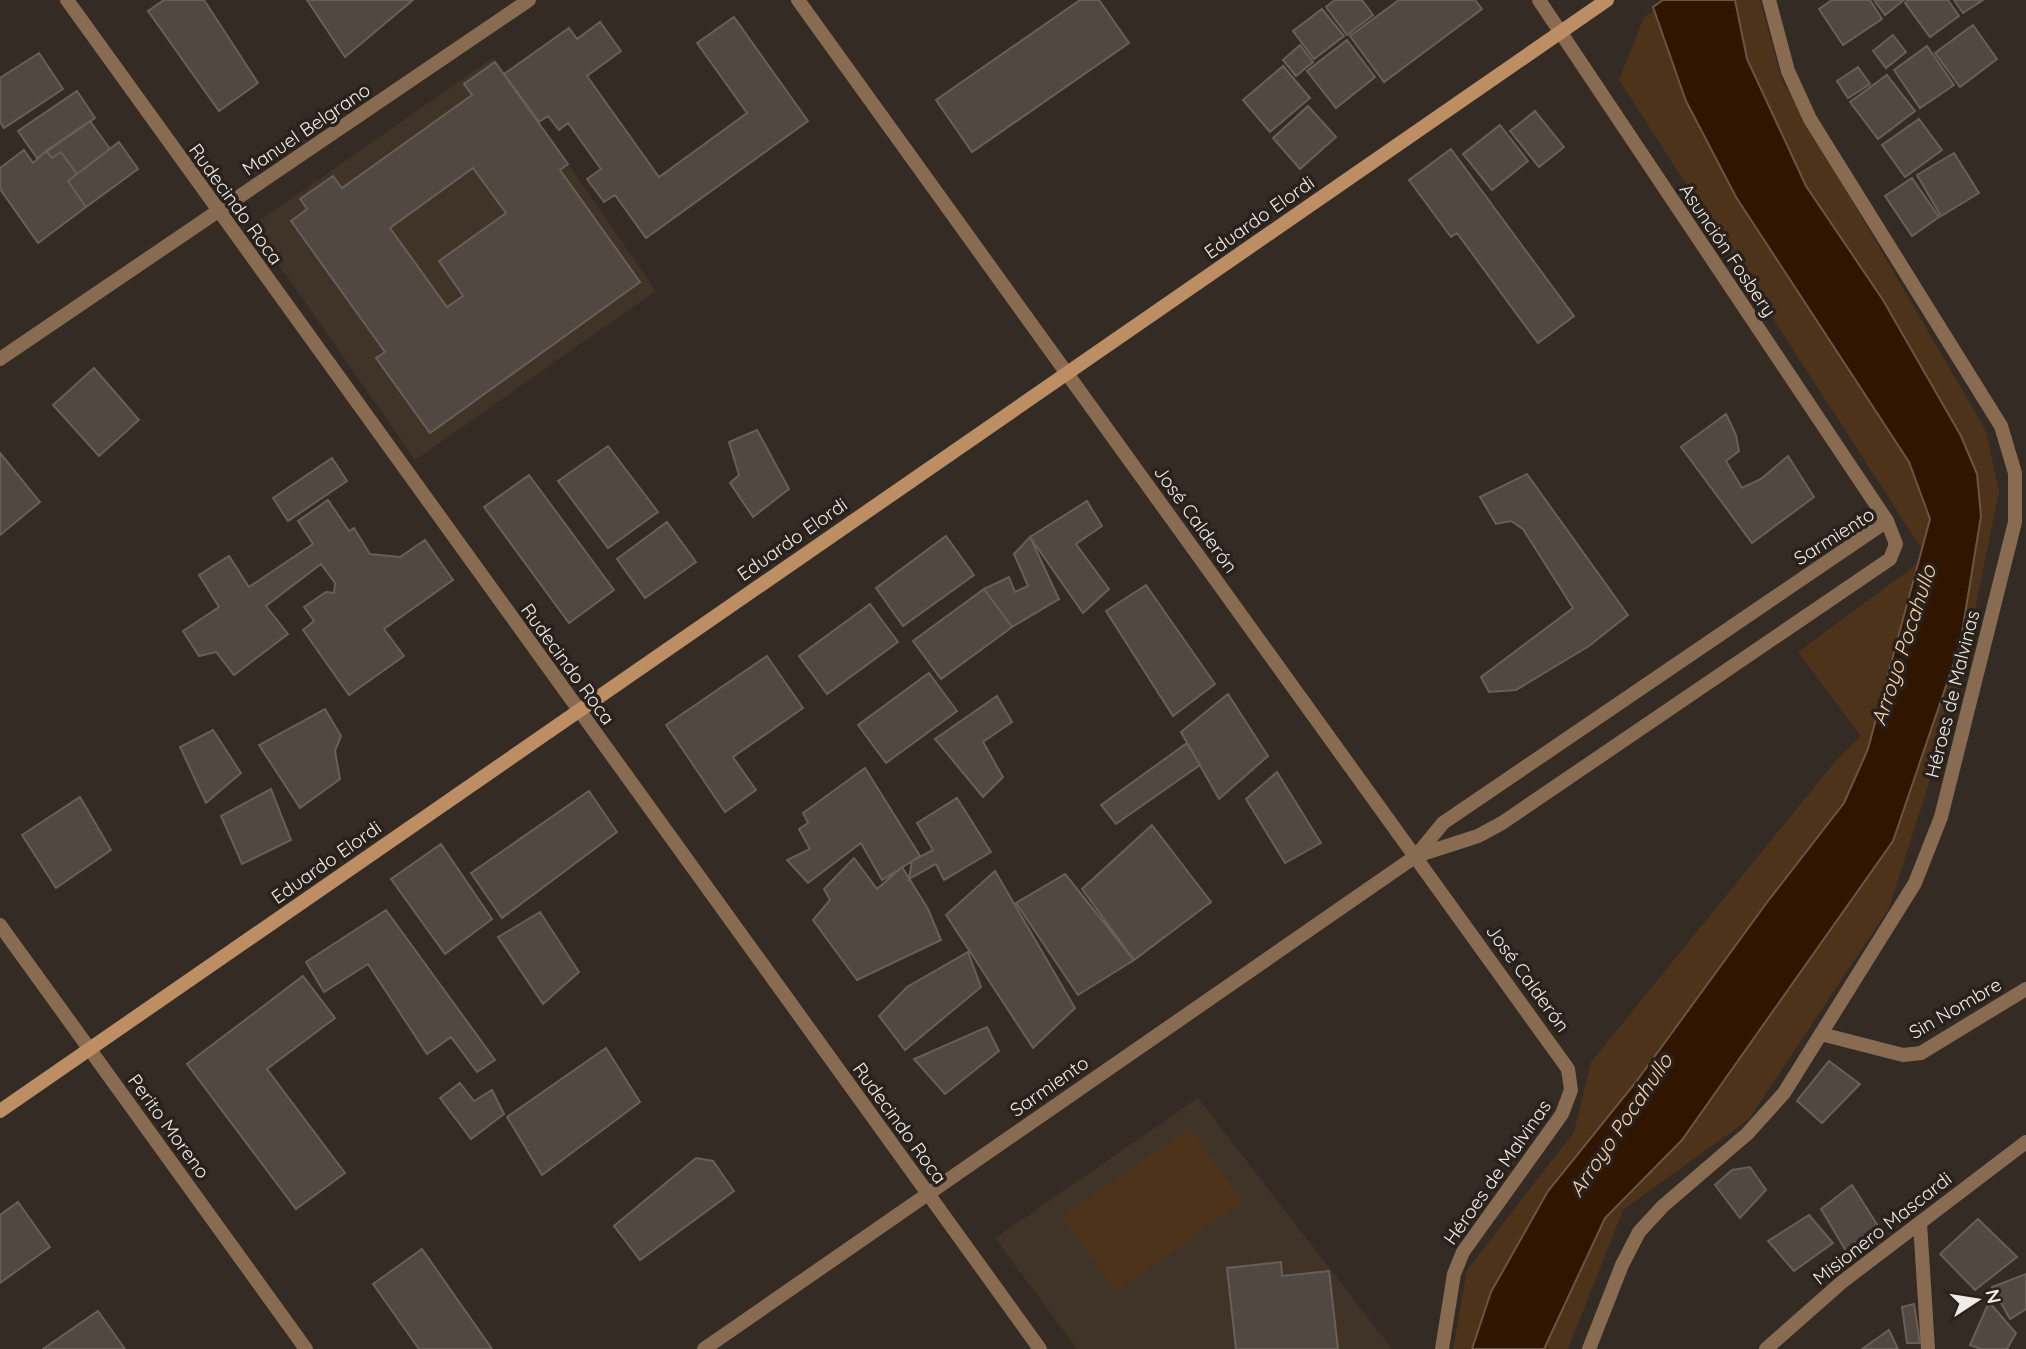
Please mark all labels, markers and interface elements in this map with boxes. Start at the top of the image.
street label: Manuel Belgrano [237,77,375,181]
street label: Rudecindo Roca [184,139,288,269]
street label: Eduardo Elordi [1199,170,1319,264]
street label: Asunción Fosbery [1675,179,1781,321]
street label: José Calderón [1149,460,1243,578]
street label: Eduardo Elordi [732,492,852,586]
street label: Sarmiento [1789,502,1879,570]
water label: Arroyo Pocahullo [1865,560,1942,728]
street label: Rudecindo Roca [516,599,620,729]
street label: Héroes de Malvinas [1920,608,1984,780]
street label: Eduardo Elordi [266,815,386,909]
street label: José Calderón [1481,919,1575,1037]
street label: Sin Nombre [1905,972,2005,1044]
water label: Arroyo Pocahullo [1563,1047,1678,1201]
street label: Sarmiento [1005,1050,1093,1122]
street label: Rudecindo Roca [848,1058,952,1188]
street label: Perito Moreno [123,1069,215,1183]
street label: Héroes de Malvinas [1438,1095,1556,1249]
street label: Misionero Mascardi [1808,1166,1956,1290]
north arrow [1942,1265,2012,1335]
text: N [1980,1287,2007,1306]

